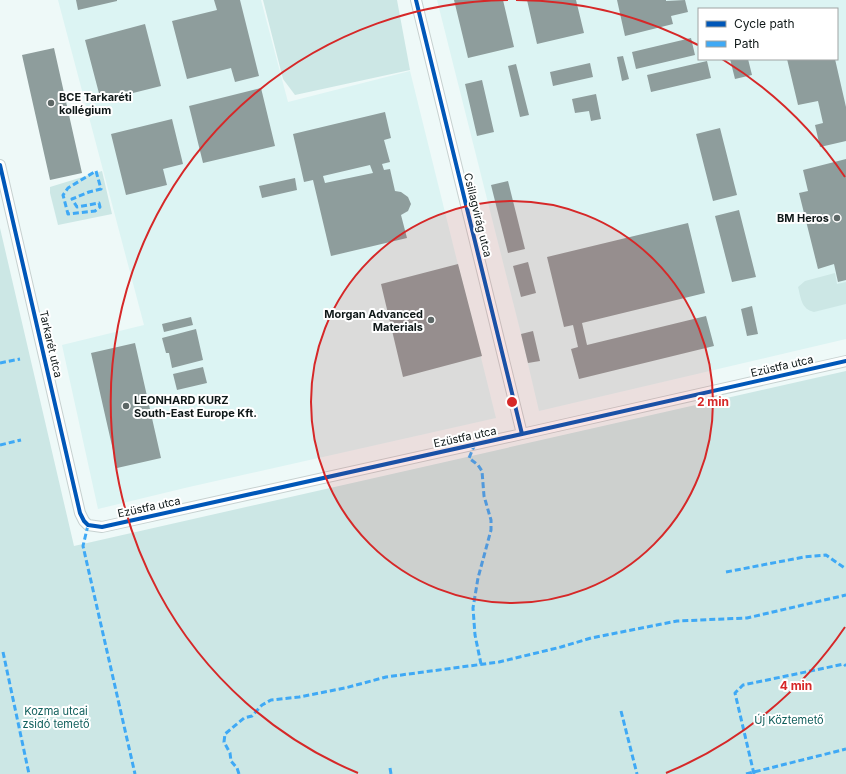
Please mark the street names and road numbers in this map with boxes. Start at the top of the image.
street label: Csillagvirág utca [461,171,495,259]
street label: Tarkarét utca [36,309,66,379]
street label: Ezüstfa utca [749,352,815,380]
street label: Ezüstfa utca [432,423,498,451]
street label: Ezüstfa utca [116,493,182,521]

